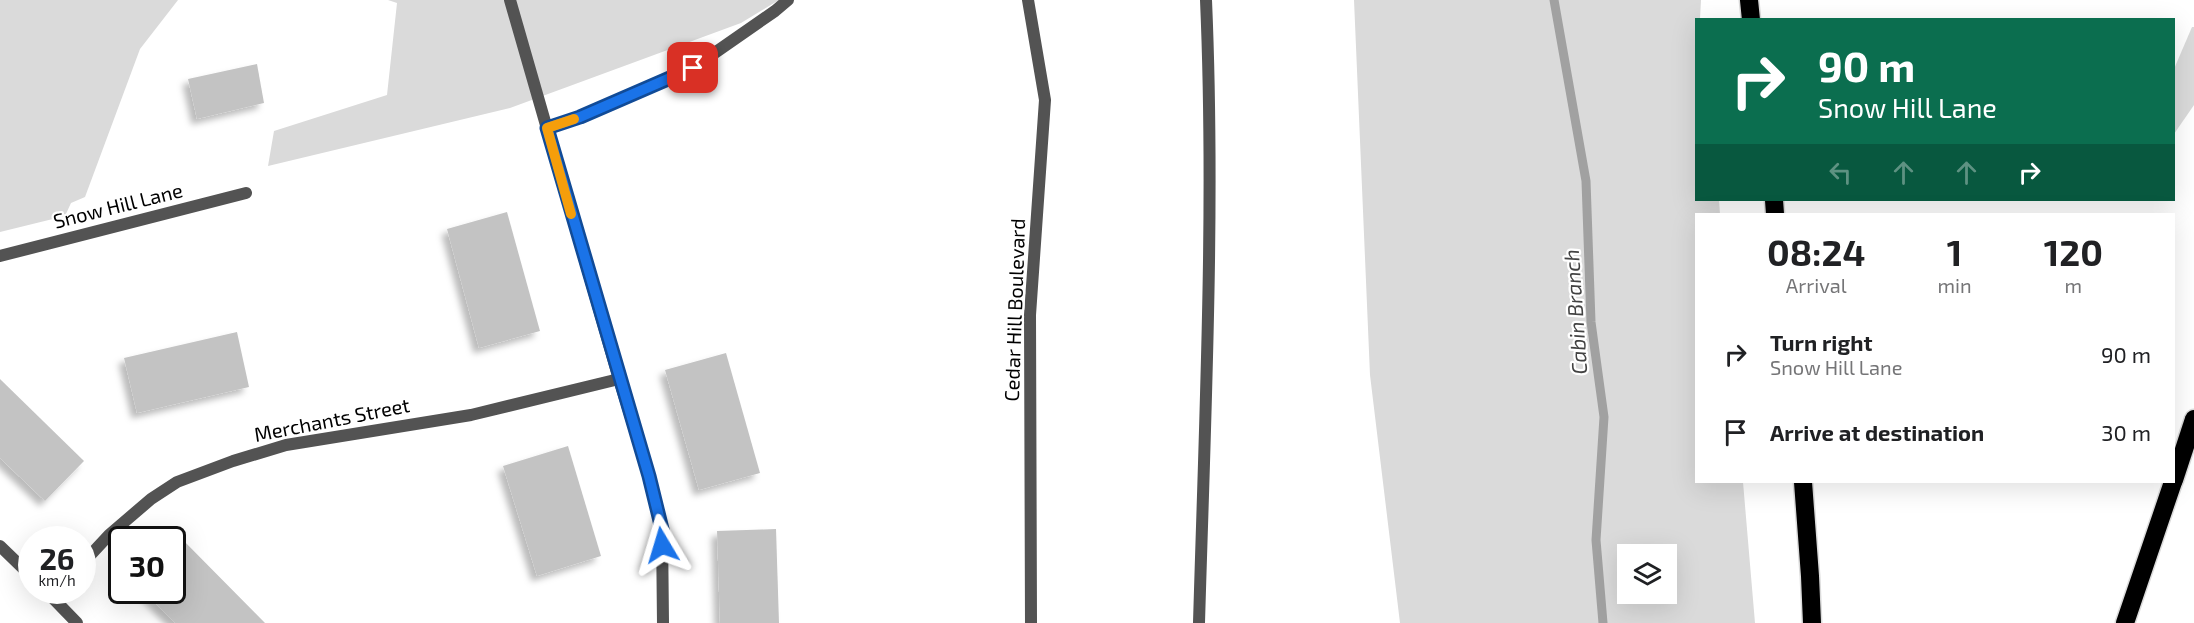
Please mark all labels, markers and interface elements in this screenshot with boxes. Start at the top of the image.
text: 90 m [1818,40,1915,90]
pin [667,42,718,93]
icon: right [1719,42,1797,120]
icon: arrive [676,51,709,84]
text: Snow Hill Lane [1818,91,1997,123]
icon: left [1824,156,1857,189]
icon: ahead [1887,156,1920,189]
icon: ahead [1950,156,1983,189]
icon: right [2013,156,2046,189]
street label: Snow Hill Lane [51,177,185,233]
street label: Cedar Hill Boulevard [999,218,1029,402]
text: 08:24 [1767,230,1865,273]
text: 1 [1947,230,1962,273]
text: 120 [2044,230,2103,273]
water label: Cabin Branch [1558,249,1591,376]
text: Arrival [1786,273,1847,297]
text: min [1937,273,1972,297]
text: m [2065,273,2082,297]
text: Turn right [1770,329,1872,355]
icon: right [1719,338,1752,371]
text: 90 m [2101,341,2151,367]
text: Snow Hill Lane [1770,355,1902,379]
street label: Merchants Street [252,392,412,446]
icon: arrive [1719,416,1752,449]
text: Arrive at destination [1770,419,1984,445]
text: 30 m [2101,419,2151,445]
position arrow [630,513,694,577]
speed limit sign: 30 [108,526,186,604]
text: 26 [39,540,75,576]
map controls [1617,544,1677,604]
button: layers [1617,544,1677,604]
text: km/h [38,571,76,589]

